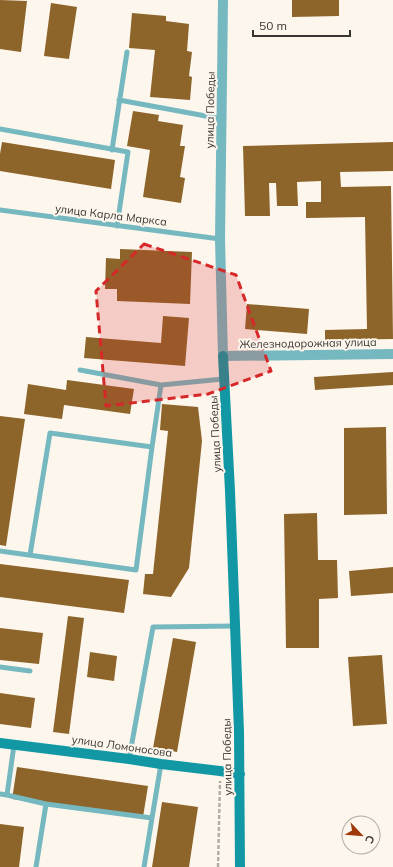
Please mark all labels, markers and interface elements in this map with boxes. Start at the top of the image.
scale bar [253,12,350,38]
text: 50 m [259,18,287,33]
street label: улица Победы [202,71,218,149]
street label: улица Карла Маркса [54,201,168,229]
street label: Железнодорожная улица [239,335,377,351]
street label: улица Победы [206,395,224,473]
street label: улица Победы [219,718,235,796]
street label: улица Ломоносова [71,732,173,760]
north arrow [341,815,381,855]
text: С [362,833,378,846]

